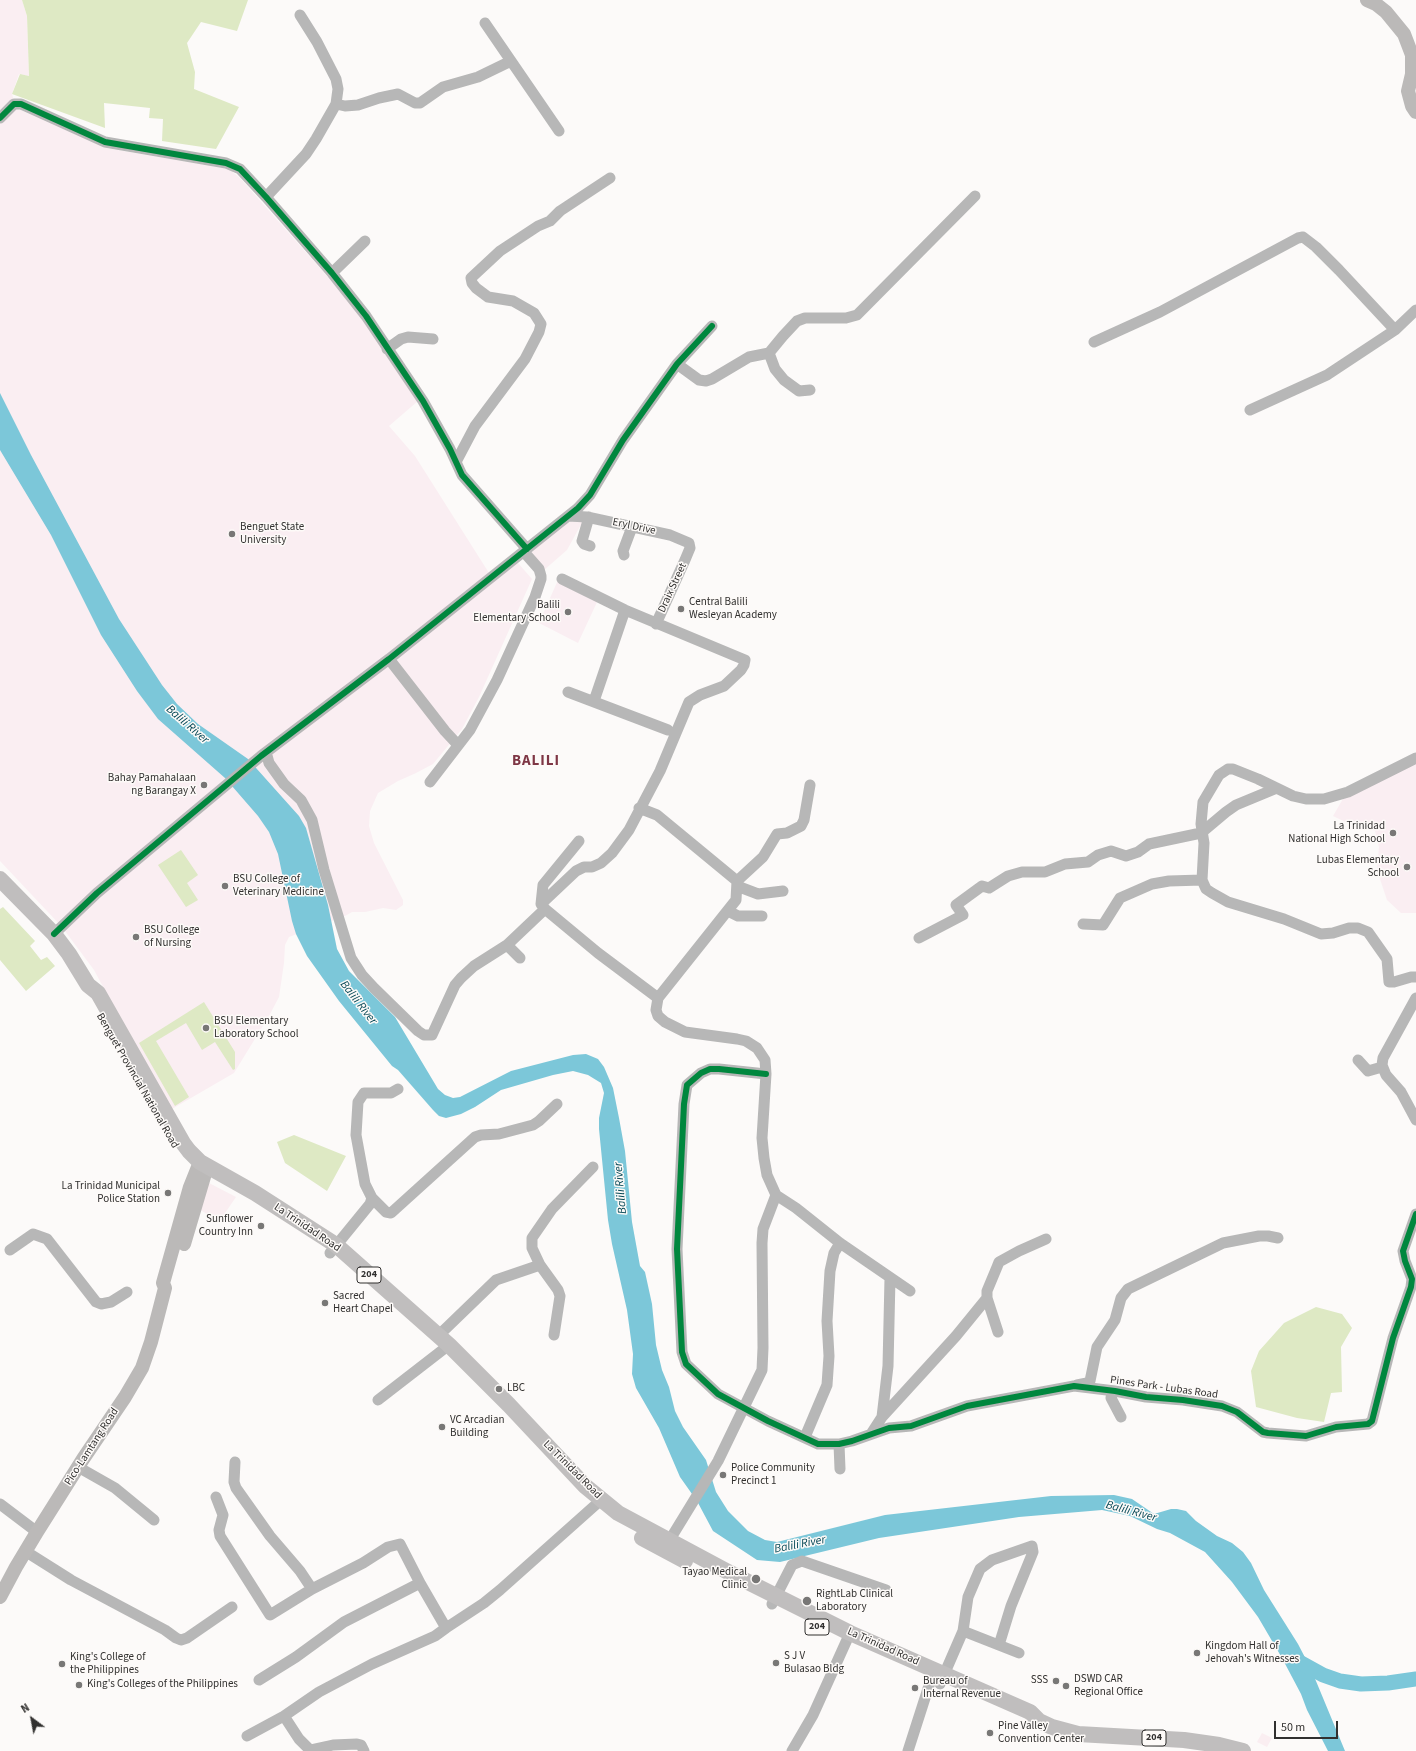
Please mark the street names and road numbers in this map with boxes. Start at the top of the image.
street label: Eryl Drive [611,516,657,538]
street label: Draix Street [656,561,690,615]
street label: Benguet Provincial National Road [93,1011,181,1151]
street label: La Trinidad Road [271,1201,343,1255]
road number: 204 [357,1267,381,1283]
street label: Pines Park - Lubas Road [1109,1374,1219,1402]
street label: Pico-Lamtang Road [62,1406,122,1488]
street label: La Trinidad Road [540,1438,604,1502]
road number: 204 [805,1619,829,1635]
street label: La Trinidad Road [845,1625,921,1669]
road number: 204 [1142,1730,1166,1746]

